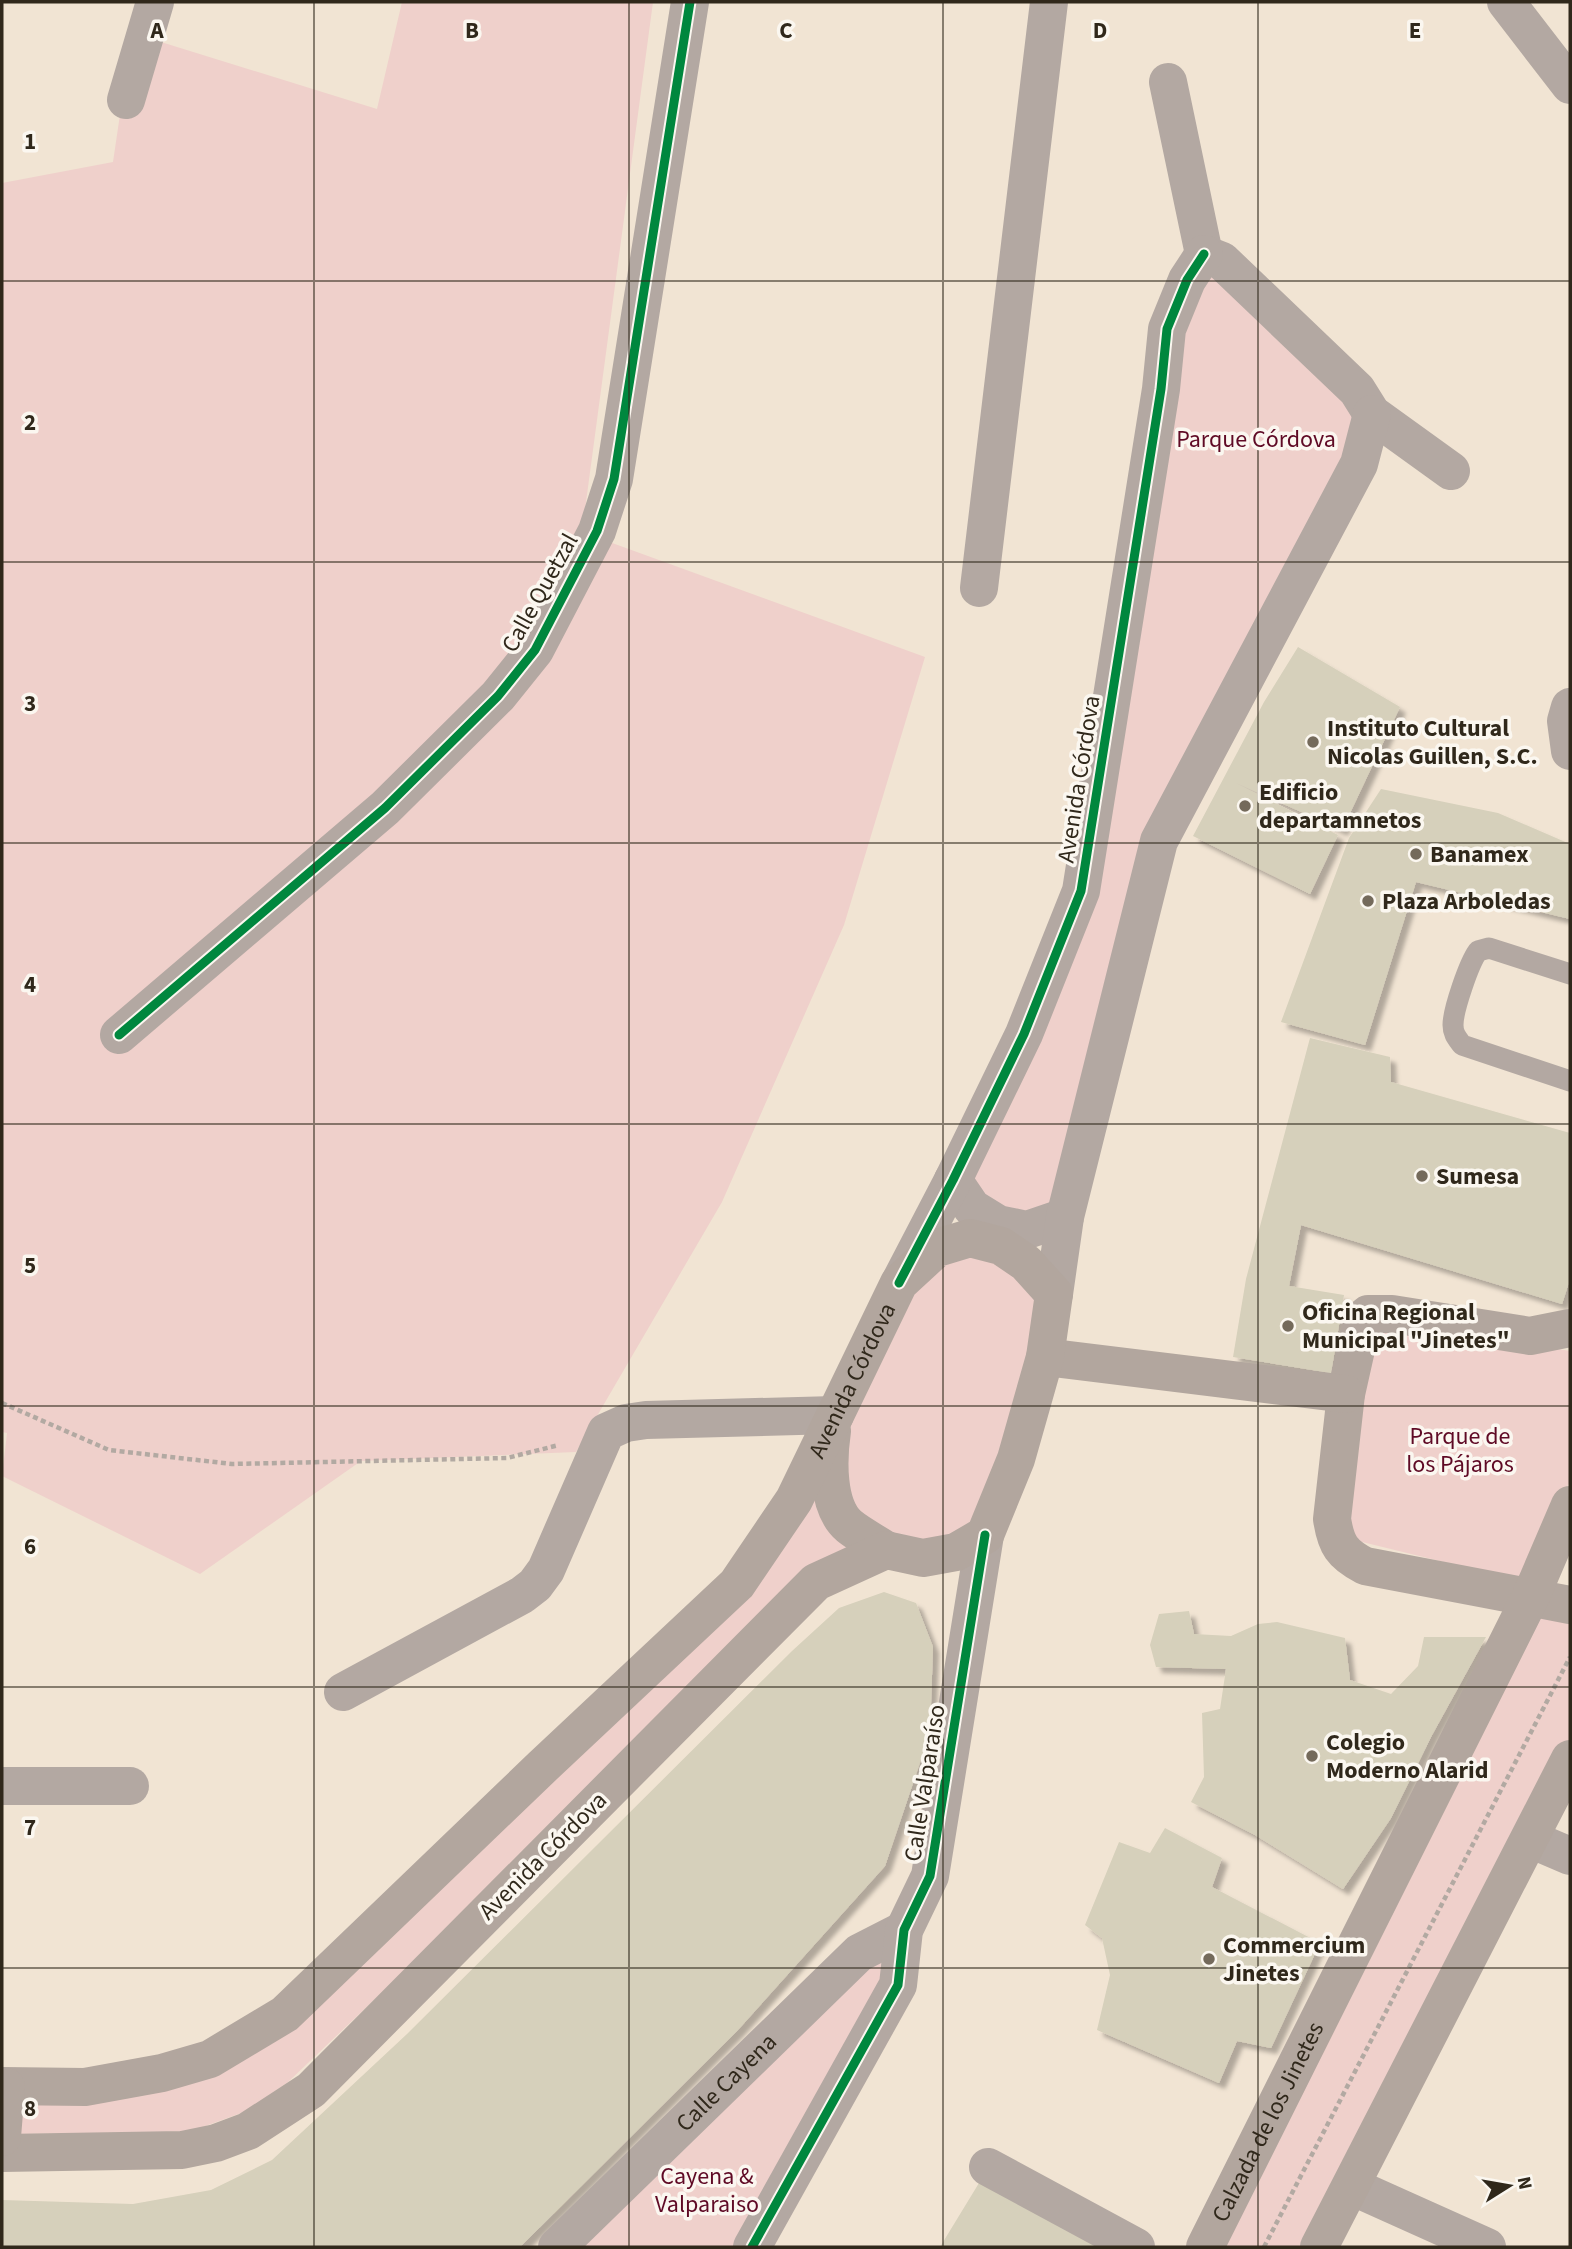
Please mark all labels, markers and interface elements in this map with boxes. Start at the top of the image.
text: A [149,14,164,47]
text: B [465,14,479,47]
text: C [779,14,793,47]
text: D [1093,14,1107,47]
text: E [1409,14,1421,47]
text: 1 [24,125,36,158]
text: 2 [24,406,36,439]
park label: Parque Córdova [1176,422,1336,457]
street label: Calle Quetzal [493,527,587,659]
text: 3 [24,687,36,720]
street label: Avenida Córdova [1048,693,1110,865]
place label: Instituto Cultural Nicolas Guillen, S.C. [1327,711,1538,774]
marker: Instituto Cultural Nicolas Guillen, S.C. [1305,734,1321,750]
place label: Edificio departamnetos [1259,775,1421,838]
marker: Edificio departamnetos [1237,798,1253,814]
place label: Banamex [1430,837,1528,872]
marker: Banamex [1408,846,1424,862]
place label: Plaza Arboledas [1382,884,1551,919]
marker: Plaza Arboledas [1360,893,1376,909]
text: 4 [24,968,36,1001]
place label: Sumesa [1436,1159,1519,1194]
marker: Sumesa [1414,1168,1430,1184]
text: 5 [24,1249,36,1282]
place label: Oficina Regional Municipal "Jinetes" [1302,1295,1510,1358]
street label: Avenida Córdova [799,1297,904,1464]
marker: Oficina Regional Municipal "Jinetes" [1280,1318,1296,1334]
park label: Parque de los Pájaros [1406,1419,1514,1482]
text: 6 [24,1530,36,1563]
street label: Calle Valparaíso [895,1702,955,1864]
place label: Colegio Moderno Alarid [1326,1725,1488,1788]
marker: Colegio Moderno Alarid [1304,1748,1320,1764]
street label: Avenida Córdova [471,1784,615,1928]
text: 7 [24,1811,36,1844]
place label: Commercium Jinetes [1223,1928,1365,1991]
marker: Commercium Jinetes [1201,1951,1217,1967]
street label: Calzada de los Jinetes [1203,2016,1333,2228]
street label: Calle Cayena [668,2025,784,2140]
text: 8 [24,2092,36,2125]
north arrow [1474,2151,1544,2221]
park label: Cayena & Valparaiso [655,2159,759,2222]
text: N [1510,2174,1539,2192]

